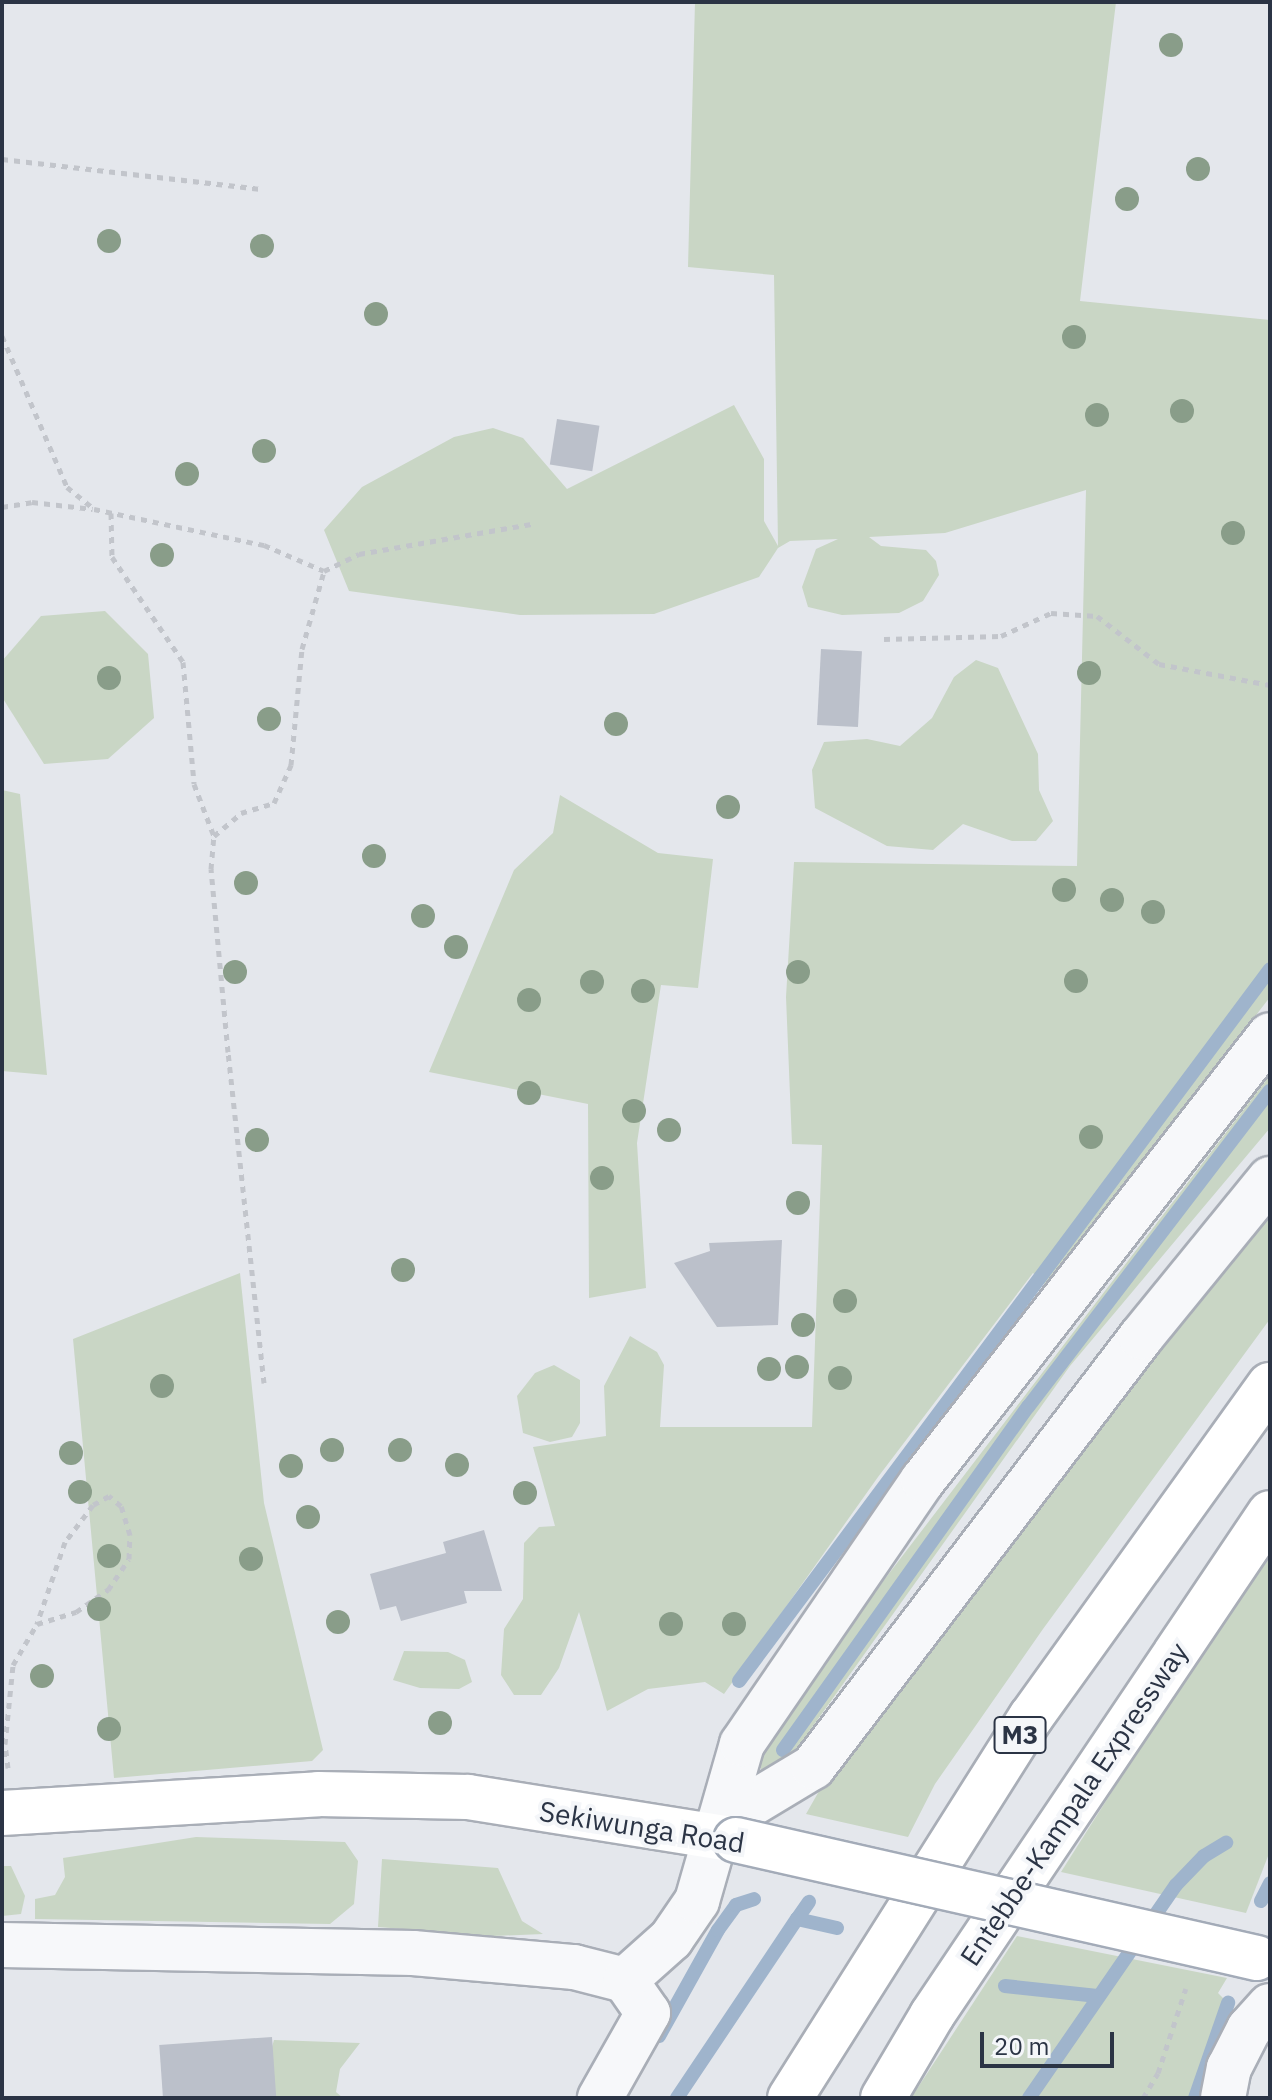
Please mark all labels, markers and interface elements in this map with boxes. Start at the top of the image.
street label: Entebbe-Kampala Expressway [953,1636,1195,1972]
road number: M3 [992,1713,1048,1757]
street label: Sekiwunga Road [537,1794,747,1860]
scale bar [984,2016,1118,2066]
text: 20 m [994,2030,1049,2062]

